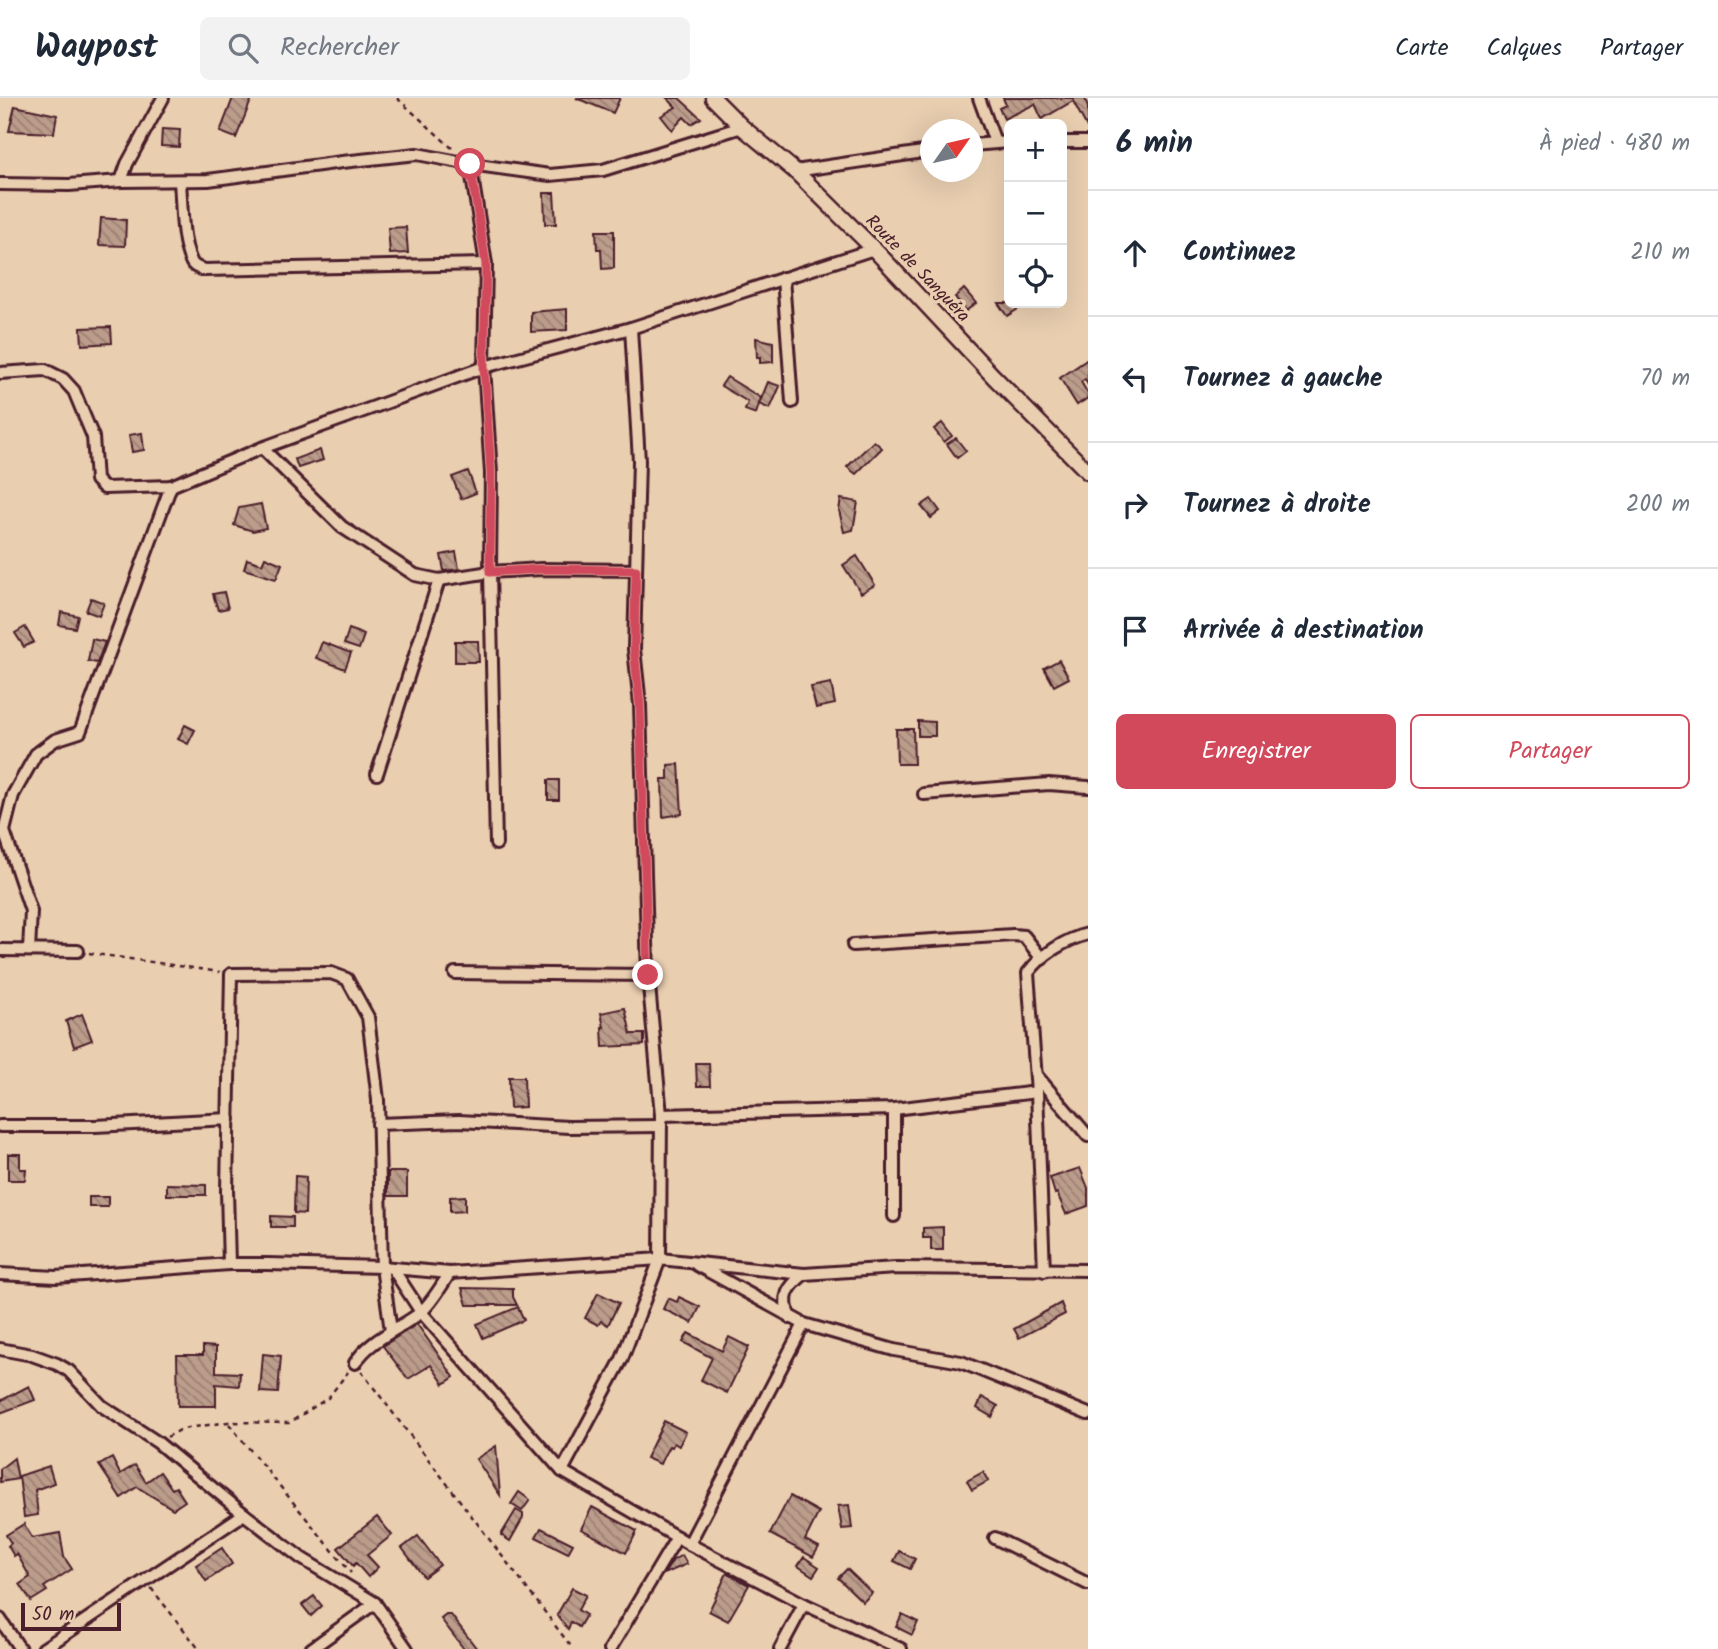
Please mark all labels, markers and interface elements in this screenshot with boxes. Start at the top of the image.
search box [200,17,690,80]
text: Waypost [35,22,158,75]
text: Rechercher [280,27,399,69]
icon: search [224,29,262,67]
text: Carte [1395,29,1449,68]
text: Calques [1487,29,1562,68]
text: Partager [1600,29,1683,68]
north arrow [920,119,983,182]
map controls [1004,119,1067,308]
button: + [1004,119,1067,182]
text: 6 min [1116,120,1193,168]
text: À pied · 480 m [1539,126,1690,162]
route start [454,148,485,179]
button: − [1004,182,1067,245]
street label: Route de Sanguéra [858,208,976,330]
text: Continuez [1183,232,1296,274]
icon: ahead [1116,234,1154,272]
text: 210 m [1630,235,1690,271]
button: locate [1004,245,1067,308]
text: Tournez à gauche [1183,358,1383,400]
icon: left [1116,360,1154,398]
text: 70 m [1640,361,1690,397]
text: Tournez à droite [1183,484,1371,526]
icon: right [1116,486,1154,524]
text: 200 m [1626,487,1690,523]
text: Arrivée à destination [1183,610,1424,652]
icon: arrive [1116,612,1154,650]
button: Enregistrer [1116,714,1396,789]
button: Partager [1410,714,1690,789]
route end [632,959,663,990]
scale bar [21,1600,121,1632]
text: 50 m [32,1600,74,1630]

